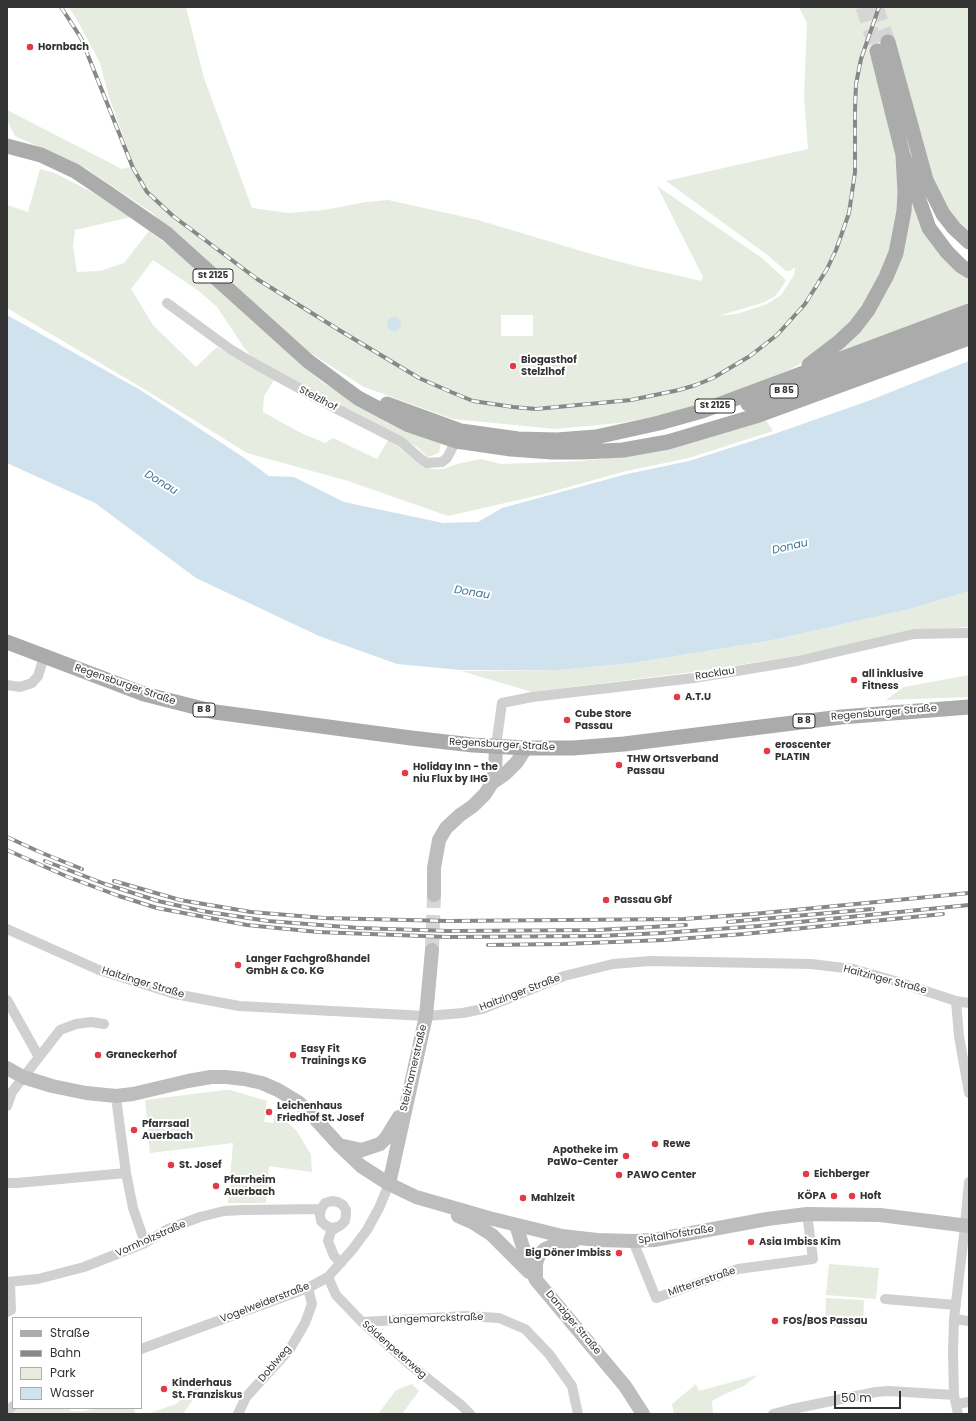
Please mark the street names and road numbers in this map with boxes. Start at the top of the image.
road number: St 2125 [193,269,233,283]
street label: Stelzlhof [297,384,339,414]
road number: B 85 [770,384,798,398]
road number: St 2125 [695,399,735,413]
street label: Regensburger Straße [73,662,177,708]
street label: Racklau [694,665,736,683]
street label: Regensburger Straße [831,702,937,724]
road number: B 8 [193,703,215,717]
road number: B 8 [793,714,815,728]
street label: Regensburger Straße [449,736,555,754]
street label: Haitzinger Straße [842,963,928,997]
street label: Haitzinger Straße [100,965,186,1001]
street label: Haitzinger Straße [478,972,562,1014]
street label: Stelzhamerstraße [398,1024,430,1112]
street label: Vornholzstraße [114,1218,188,1260]
street label: Spitalhofstraße [637,1223,715,1247]
street label: Mittererstraße [667,1265,737,1299]
street label: Vogelweiderstraße [219,1280,311,1326]
street label: Danziger Straße [543,1289,603,1357]
street label: Langemarckstraße [388,1311,484,1327]
street label: Söldenpeterweg [359,1319,429,1381]
street label: Doblweg [256,1343,294,1385]

